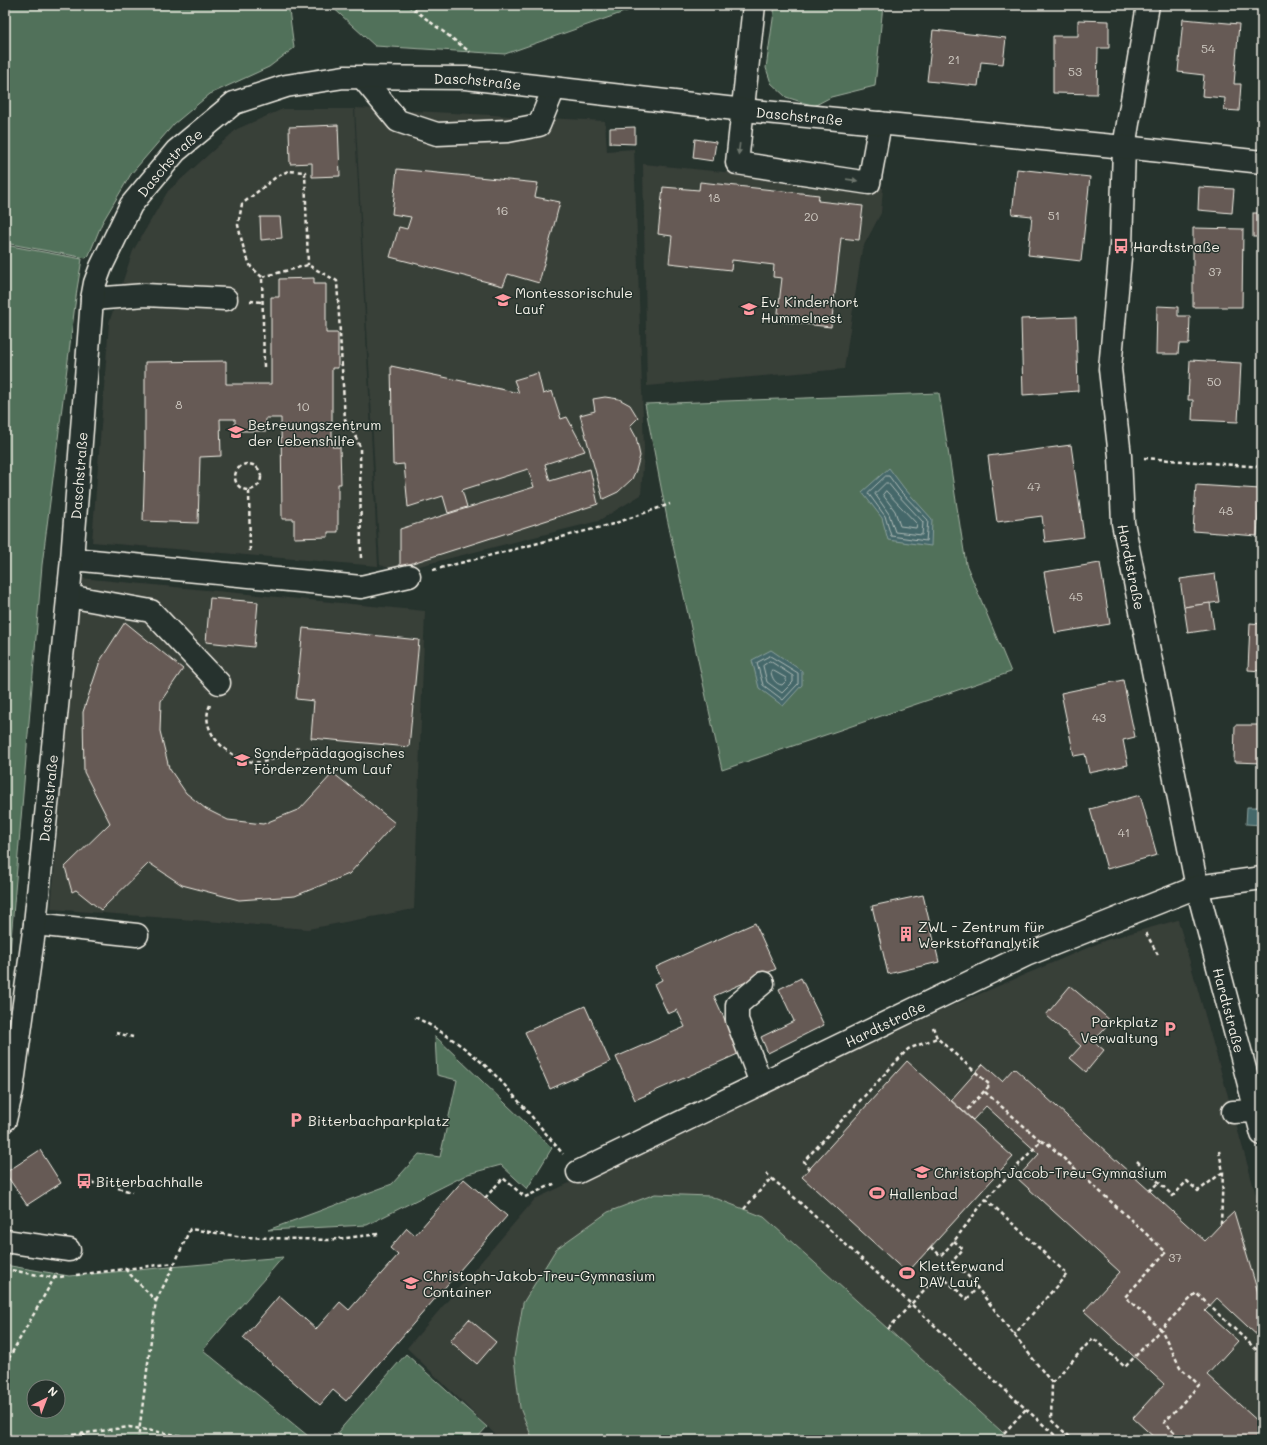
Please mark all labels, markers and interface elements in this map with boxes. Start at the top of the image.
house number: 54 [1201,40,1215,56]
house number: 21 [948,51,960,67]
house number: 53 [1068,63,1082,79]
street label: Daschstraße [434,68,522,94]
street label: Daschstraße [755,102,844,129]
street label: Daschstraße [133,124,206,200]
one-way arrow [736,143,742,155]
one-way arrow [846,177,858,183]
house number: 18 [708,189,720,205]
house number: 16 [496,202,508,218]
house number: 51 [1048,207,1060,223]
house number: 20 [804,208,819,224]
bus stop icon: Hardtstraße [1112,237,1130,255]
place label: Hardtstraße [1133,237,1220,256]
house number: 37 [1208,263,1222,279]
place label: Montessorischule Lauf [515,283,633,318]
school or university icon: Montessorischule Lauf [494,291,512,309]
place label: Ev. Kinderhort Hummelnest [761,292,859,327]
school or university icon: Ev. Kinderhort Hummelnest [740,300,758,318]
house number: 50 [1207,373,1222,389]
house number: 8 [175,396,183,412]
house number: 10 [297,398,310,414]
place label: Betreuungszentrum der Lebenshilfe [248,415,381,450]
school or university icon: Betreuungszentrum der Lebenshilfe [227,423,245,441]
street label: Daschstraße [66,431,91,520]
house number: 47 [1027,478,1041,494]
house number: 48 [1219,502,1233,518]
street label: Hardtstraße [1114,522,1150,611]
house number: 45 [1069,588,1083,604]
house number: 43 [1092,709,1106,725]
place label: Sonderpädagogisches Förderzentrum Lauf [254,743,405,778]
school or university icon: Sonderpädagogisches Förderzentrum Lauf [233,751,251,769]
street label: Daschstraße [34,753,62,843]
house number: 41 [1118,824,1130,840]
place label: ZWL - Zentrum für Werkstoffanalytik [918,917,1044,952]
building icon: ZWL - Zentrum für Werkstoffanalytik [897,925,915,943]
street label: Hardtstraße [1209,966,1250,1055]
street label: Hardtstraße [842,996,928,1051]
place label: Parkplatz Verwaltung [1081,1012,1158,1047]
parking icon: Parkplatz Verwaltung [1161,1020,1179,1038]
parking icon: Bitterbachparkplatz [287,1111,305,1129]
place label: Bitterbachparkplatz [308,1111,450,1130]
school or university icon: Christoph-Jacob-Treu-Gymnasium [913,1163,931,1181]
place label: Christoph-Jacob-Treu-Gymnasium [934,1163,1167,1182]
bus stop icon: Bitterbachhalle [75,1172,93,1190]
place label: Bitterbachhalle [96,1172,203,1191]
sports icon: Hallenbad [868,1184,886,1202]
place label: Hallenbad [889,1184,958,1203]
house number: 37 [1168,1249,1182,1265]
place label: Kletterwand DAV Lauf [919,1256,1004,1291]
sports icon: Kletterwand DAV Lauf [898,1264,916,1282]
place label: Christoph-Jakob-Treu-Gymnasium Container [423,1266,655,1301]
school or university icon: Christoph-Jakob-Treu-Gymnasium Container [402,1274,420,1292]
north arrow [26,1379,66,1419]
text: N [45,1383,61,1400]

